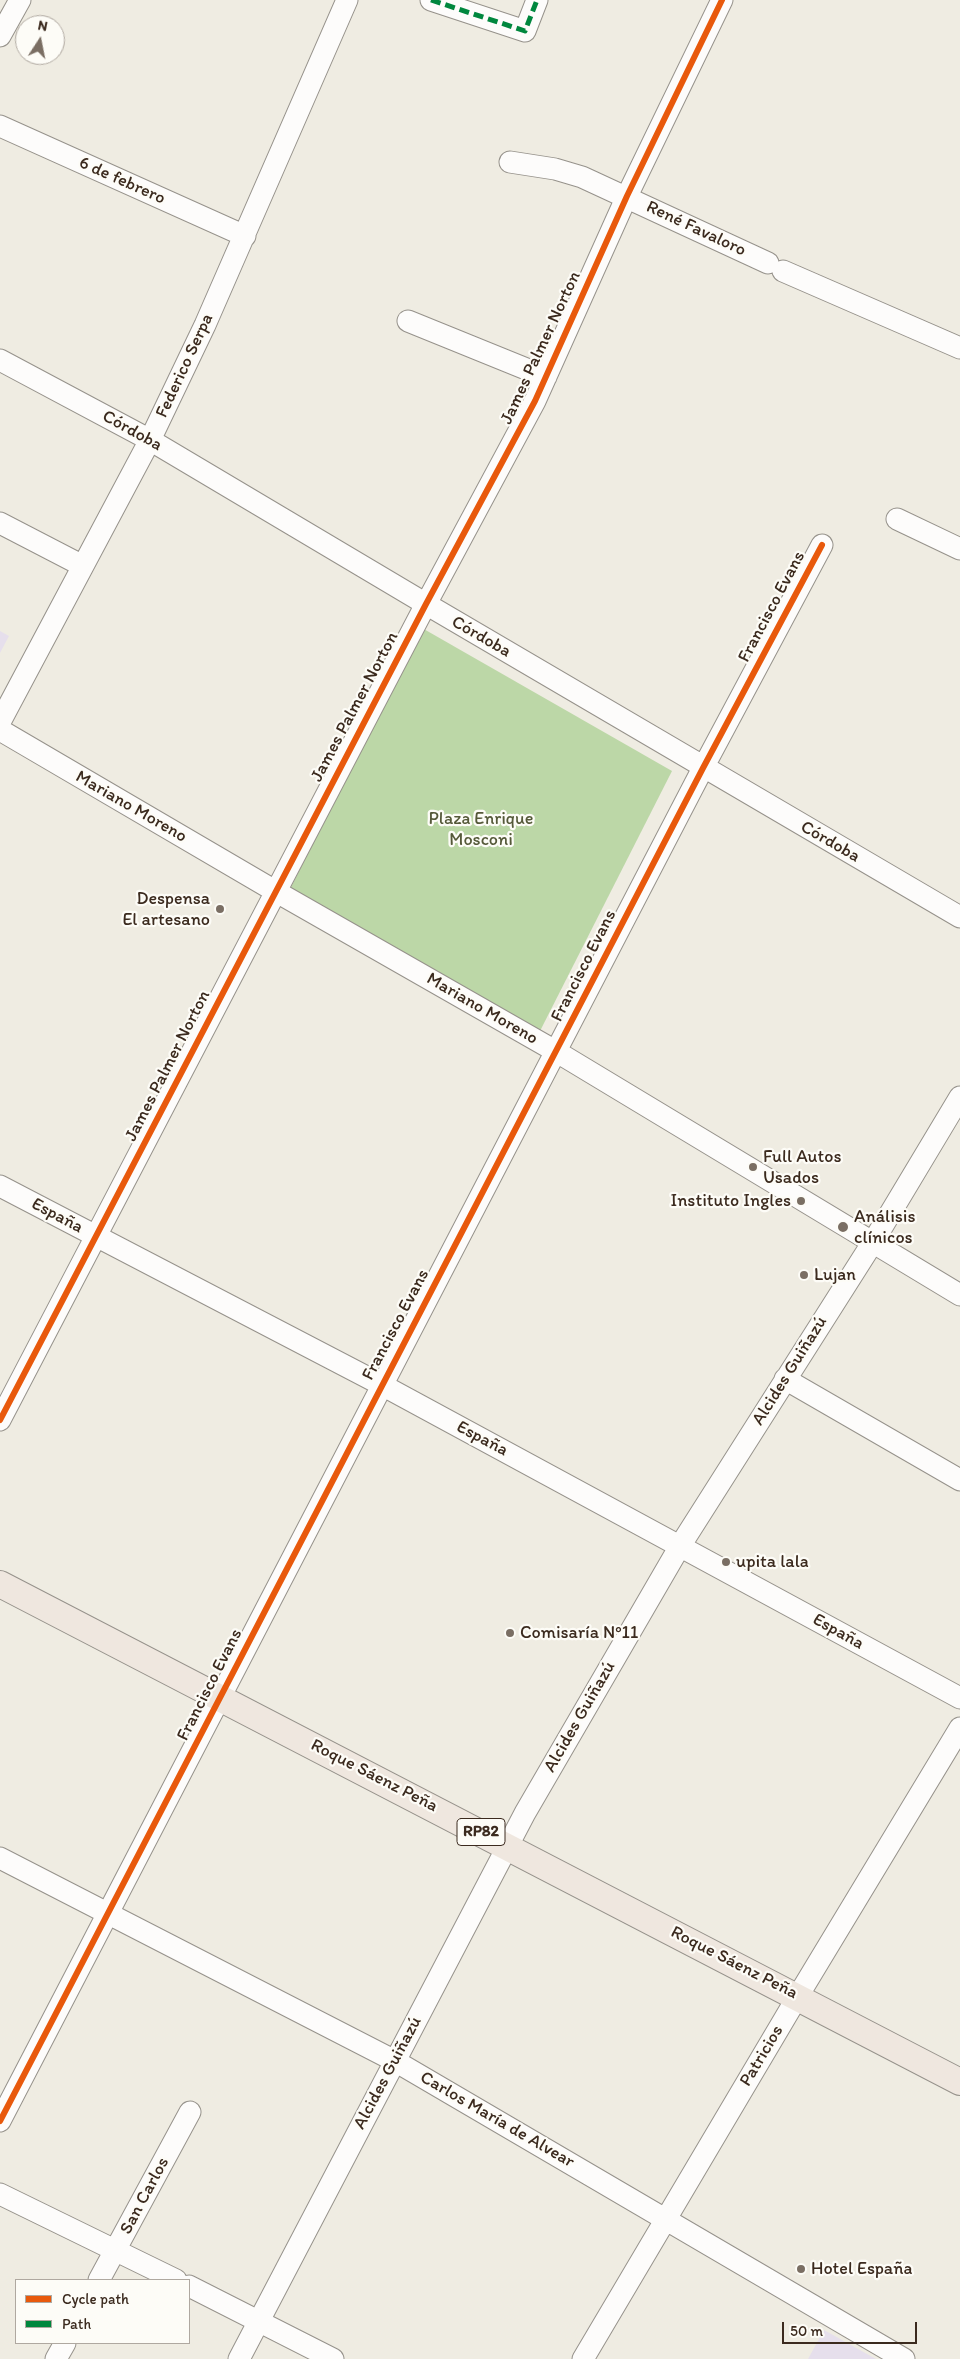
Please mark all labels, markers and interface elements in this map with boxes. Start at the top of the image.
north arrow [15,15,65,65]
text: N [36,17,49,35]
street label: 6 de febrero [75,152,169,210]
street label: René Favaloro [643,196,749,262]
street label: James Palmer Norton [496,268,586,428]
street label: Federico Serpa [151,311,219,421]
street label: Córdoba [98,406,166,456]
street label: Francisco Evans [734,548,810,666]
street label: Córdoba [447,611,515,663]
street label: James Palmer Norton [306,628,404,786]
street label: Mariano Moreno [71,766,191,848]
park label: Plaza Enrique Mosconi [429,808,533,851]
street label: Córdoba [796,816,864,868]
place label: Despensa El artesano [122,888,210,931]
marker: Despensa El artesano [214,903,226,915]
street label: Francisco Evans [547,906,621,1026]
street label: Mariano Moreno [422,968,542,1050]
street label: James Palmer Norton [121,987,215,1145]
place label: Full Autos Usados [763,1146,841,1188]
marker: Full Autos Usados [747,1161,759,1173]
place label: Instituto Ingles [670,1190,791,1212]
street label: España [28,1194,86,1238]
marker: Instituto Ingles [795,1195,807,1207]
place label: Análisis clínicos [854,1206,915,1248]
marker: Análisis clínicos [836,1220,850,1234]
place label: Lujan [814,1264,856,1286]
street label: Francisco Evans [358,1266,434,1384]
marker: Lujan [798,1269,810,1281]
street label: Alcides Guiñazú [748,1312,832,1430]
street label: España [453,1417,511,1461]
place label: upita lala [736,1551,809,1573]
marker: upita lala [720,1556,732,1568]
street label: España [809,1609,867,1655]
place label: Comisaría Nº11 [520,1622,638,1644]
street label: Francisco Evans [173,1625,247,1745]
marker: Comisaría Nº11 [504,1627,516,1639]
street label: Alcides Guiñazú [539,1658,621,1776]
street label: Roque Sáenz Peña [307,1735,441,1817]
road number: RP82 [457,1818,505,1845]
street label: Roque Sáenz Peña [667,1922,801,2004]
street label: Alcides Guiñazú [349,2013,427,2133]
street label: Patricios [735,2022,789,2090]
street label: Carlos María de Alvear [416,2067,578,2173]
street label: San Carlos [116,2154,174,2238]
place label: Hotel España [811,2258,912,2280]
marker: Hotel España [795,2263,807,2275]
legend [15,2279,190,2344]
text: Cycle path [62,2290,129,2308]
scale bar [785,2312,920,2344]
text: Path [62,2315,91,2333]
text: 50 m [790,2322,823,2340]

